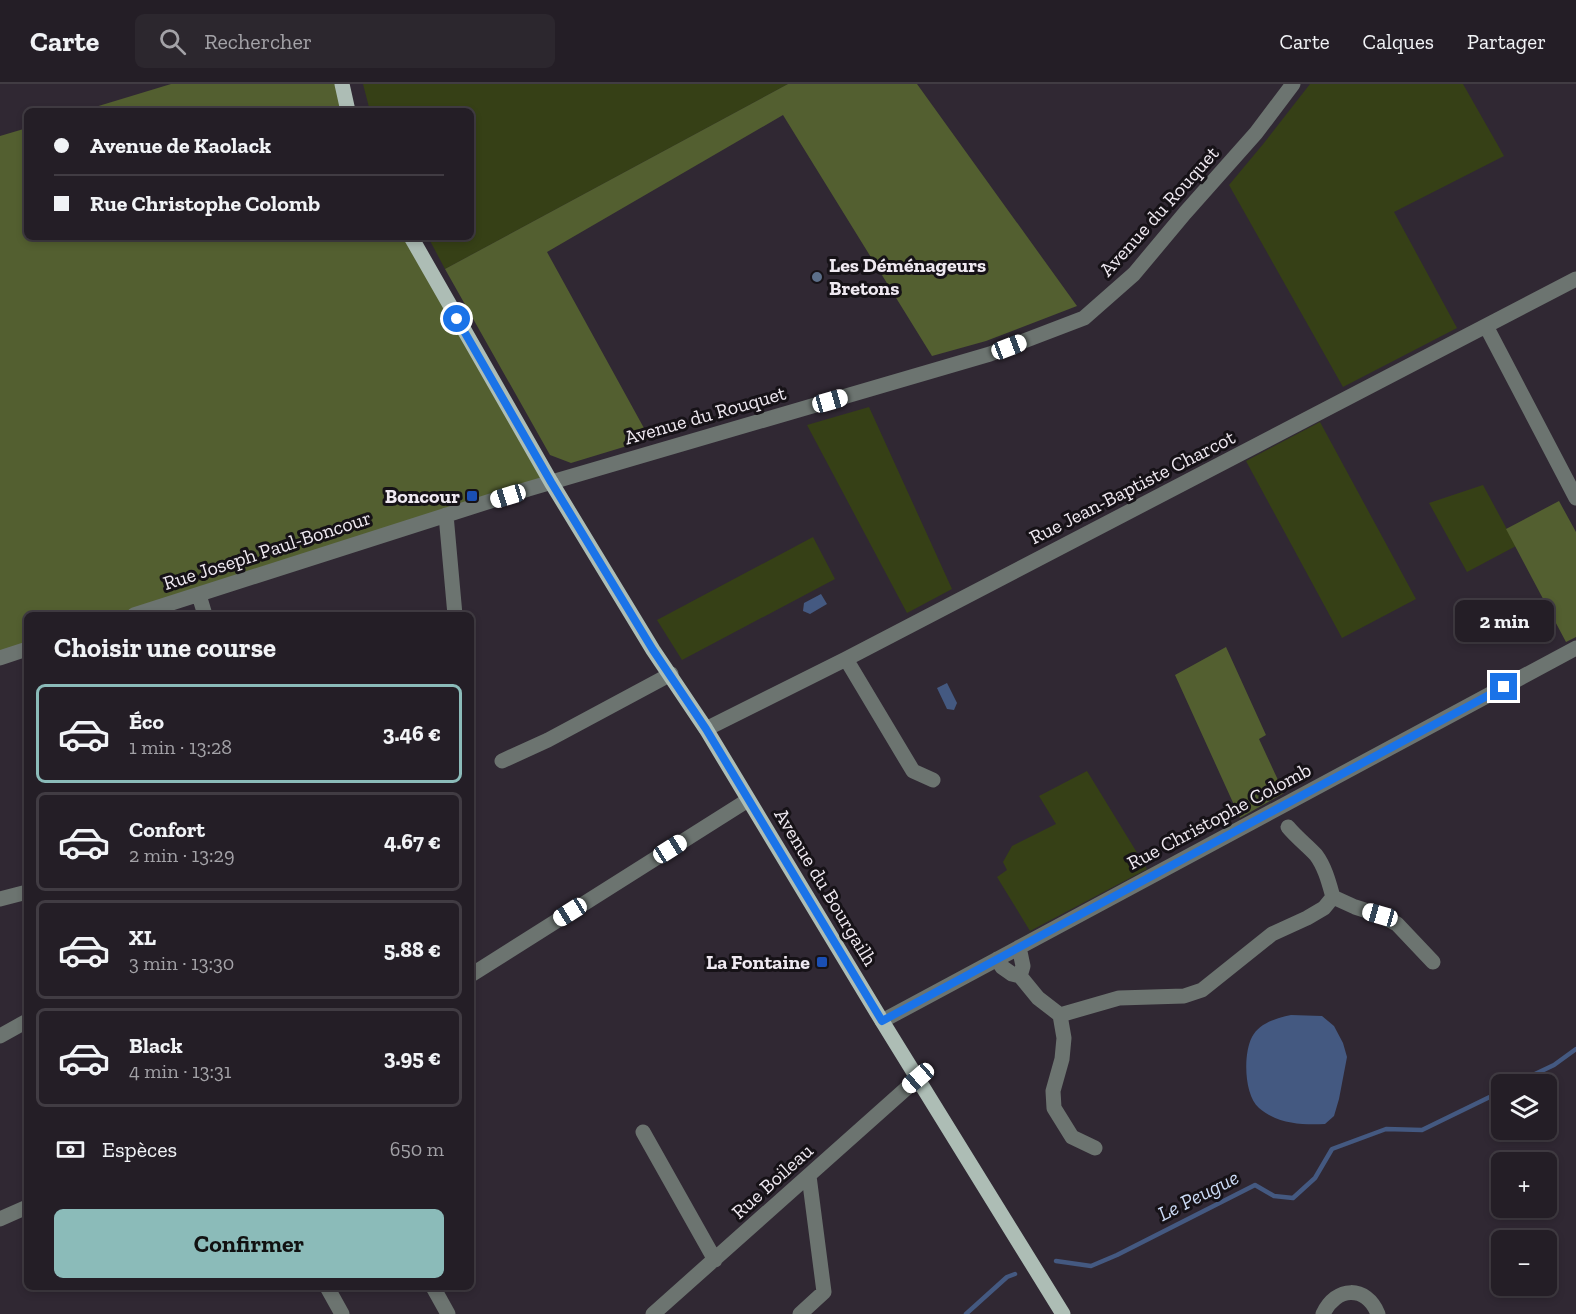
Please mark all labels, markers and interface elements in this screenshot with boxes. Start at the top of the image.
search box [135,14,555,68]
text: Carte [30,25,99,58]
icon: search [156,25,189,58]
text: Rechercher [204,28,312,55]
text: Carte [1279,29,1330,54]
text: Calques [1363,29,1434,54]
text: Partager [1467,29,1546,54]
text: Avenue de Kaolack [90,132,271,159]
street label: Avenue du Rouquet [1094,141,1224,281]
text: Rue Christophe Colomb [90,190,320,217]
place label: Les Déménageurs Bretons [829,253,986,300]
marker: Les Déménageurs Bretons [810,270,824,284]
route start [443,305,470,332]
car [989,332,1029,362]
street label: Avenue du Rouquet [621,380,789,450]
car [810,387,850,415]
street label: Rue Jean-Baptiste Charcot [1025,424,1239,549]
car [488,482,528,510]
place label: Boncour [385,484,460,508]
marker: Boncour [465,489,479,503]
street label: Rue Joseph Paul-Boncour [160,505,374,595]
callout: 2 min [1454,600,1553,642]
text: 2 min [1480,609,1529,633]
text: Choisir une course [54,632,276,664]
route end [1490,673,1517,700]
icon: car [57,707,111,761]
text: Éco [129,708,164,735]
text: 3.46 € [383,720,441,747]
text: 1 min · 13:28 [129,735,232,759]
street label: Rue Christophe Colomb [1123,757,1315,875]
street label: Avenue du Bourgailh [770,804,883,971]
icon: car [57,815,111,869]
text: Confort [129,816,205,843]
text: 4.67 € [384,828,441,855]
car [650,832,690,866]
text: 2 min · 13:29 [129,843,235,867]
car [550,895,590,929]
car [1360,901,1400,929]
icon: car [57,923,111,977]
text: XL [129,924,156,951]
text: 5.88 € [384,936,441,963]
place label: La Fontaine [706,950,810,974]
text: 3 min · 13:30 [129,951,234,975]
marker: La Fontaine [815,955,829,969]
icon: car [57,1031,111,1085]
text: Black [129,1032,183,1059]
text: 3.95 € [384,1044,441,1071]
text: 4 min · 13:31 [129,1059,232,1083]
car [899,1059,937,1097]
map controls [1491,1074,1557,1296]
button: layers [1491,1074,1557,1140]
icon: cash [54,1133,87,1166]
text: Espèces [102,1136,177,1163]
text: 650 m [390,1137,444,1161]
street label: Rue Boileau [726,1138,818,1224]
button: + [1491,1152,1557,1218]
water label: Le Peugue [1153,1164,1243,1226]
button: Confirmer [54,1209,444,1278]
button: − [1491,1230,1557,1296]

